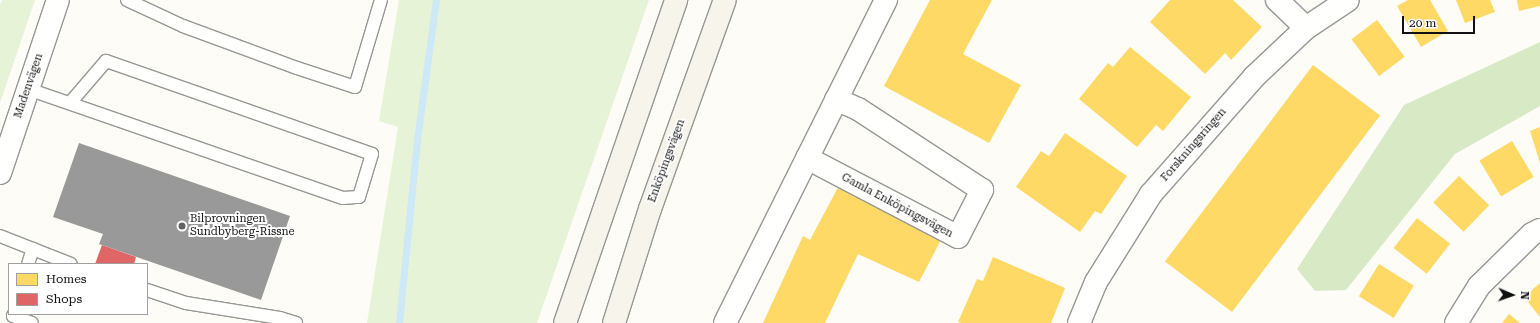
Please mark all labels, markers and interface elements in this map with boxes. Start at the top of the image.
scale bar [1404,8,1477,34]
text: 20 m [1409,16,1436,30]
street label: Madenvägen [12,52,46,120]
street label: Forskningsringen [1159,106,1229,184]
street label: Enköpingsvägen [646,118,688,204]
street label: Gamla Enköpingsvägen [839,171,955,241]
place label: Bilprovningen Sundbyberg-Rissne [190,213,295,239]
marker: Bilprovningen Sundbyberg-Rissne [177,221,187,231]
legend [8,263,148,315]
text: Homes [46,272,86,286]
north arrow [1492,275,1532,315]
text: N [1518,291,1531,300]
text: Shops [46,292,82,306]

